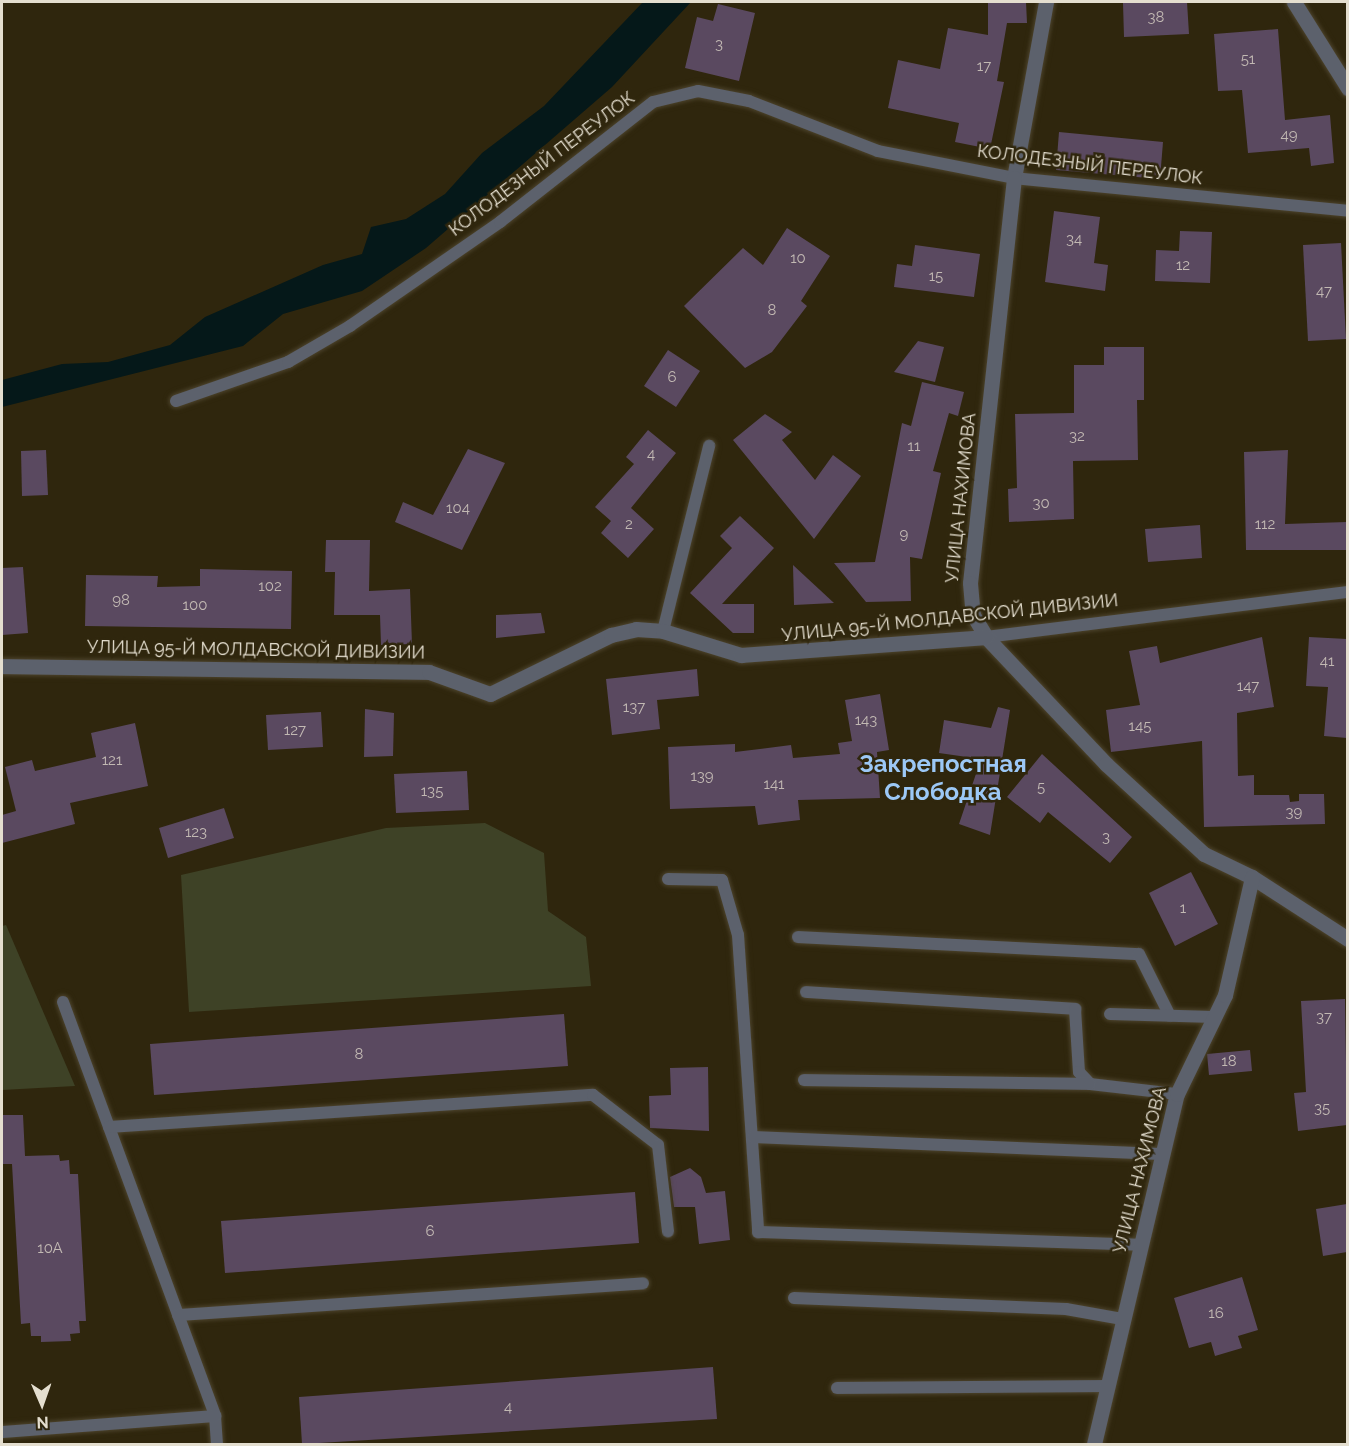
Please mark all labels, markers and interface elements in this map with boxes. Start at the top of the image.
house number: 38 [1148,9,1164,27]
house number: 3 [715,36,723,54]
house number: 51 [1241,51,1255,69]
house number: 17 [977,58,991,76]
street label: КОЛОДЕЗНЫЙ ПЕРЕУЛОК [445,87,639,241]
house number: 49 [1281,127,1297,145]
street label: КОЛОДЕЗНЫЙ ПЕРЕУЛОК [976,140,1204,190]
house number: 34 [1066,231,1082,249]
house number: 10 [790,250,806,268]
house number: 12 [1176,257,1190,275]
house number: 15 [929,268,943,286]
house number: 47 [1316,283,1332,301]
house number: 8 [768,302,776,320]
house number: 6 [667,369,677,387]
street label: УЛИЦА НАХИМОВА [941,412,981,584]
house number: 32 [1069,428,1085,446]
house number: 11 [908,438,920,456]
house number: 4 [647,446,655,464]
house number: 30 [1032,495,1050,513]
house number: 104 [446,500,470,518]
house number: 2 [625,516,633,534]
house number: 112 [1255,516,1275,534]
house number: 9 [900,526,908,544]
house number: 102 [258,578,282,596]
street label: УЛИЦА 95-Й МОЛДАВСКОЙ ДИВИЗИИ [780,590,1120,646]
house number: 98 [112,592,130,610]
house number: 100 [183,597,207,615]
street label: УЛИЦА 95-Й МОЛДАВСКОЙ ДИВИЗИИ [86,636,426,664]
house number: 41 [1320,653,1334,671]
house number: 147 [1237,678,1259,696]
house number: 137 [623,699,645,717]
house number: 143 [855,712,877,730]
house number: 145 [1129,718,1151,736]
house number: 127 [284,722,306,740]
district label: Закрепостная Слободка [859,750,1027,806]
house number: 121 [102,752,122,770]
house number: 139 [690,768,714,786]
house number: 141 [763,776,785,794]
house number: 5 [1037,779,1045,797]
house number: 135 [421,783,443,801]
house number: 39 [1286,804,1302,822]
house number: 123 [185,824,207,842]
house number: 3 [1102,829,1110,847]
house number: 1 [1180,900,1186,918]
house number: 37 [1316,1009,1332,1027]
house number: 8 [355,1046,363,1064]
house number: 18 [1221,1053,1237,1071]
street label: УЛИЦА НАХИМОВА [1109,1084,1171,1256]
house number: 35 [1314,1100,1330,1118]
house number: 6 [425,1223,435,1241]
house number: 10А [37,1240,63,1258]
house number: 16 [1208,1305,1224,1323]
north arrow [12,1374,72,1434]
house number: 4 [504,1399,512,1417]
text: N [36,1413,49,1432]

